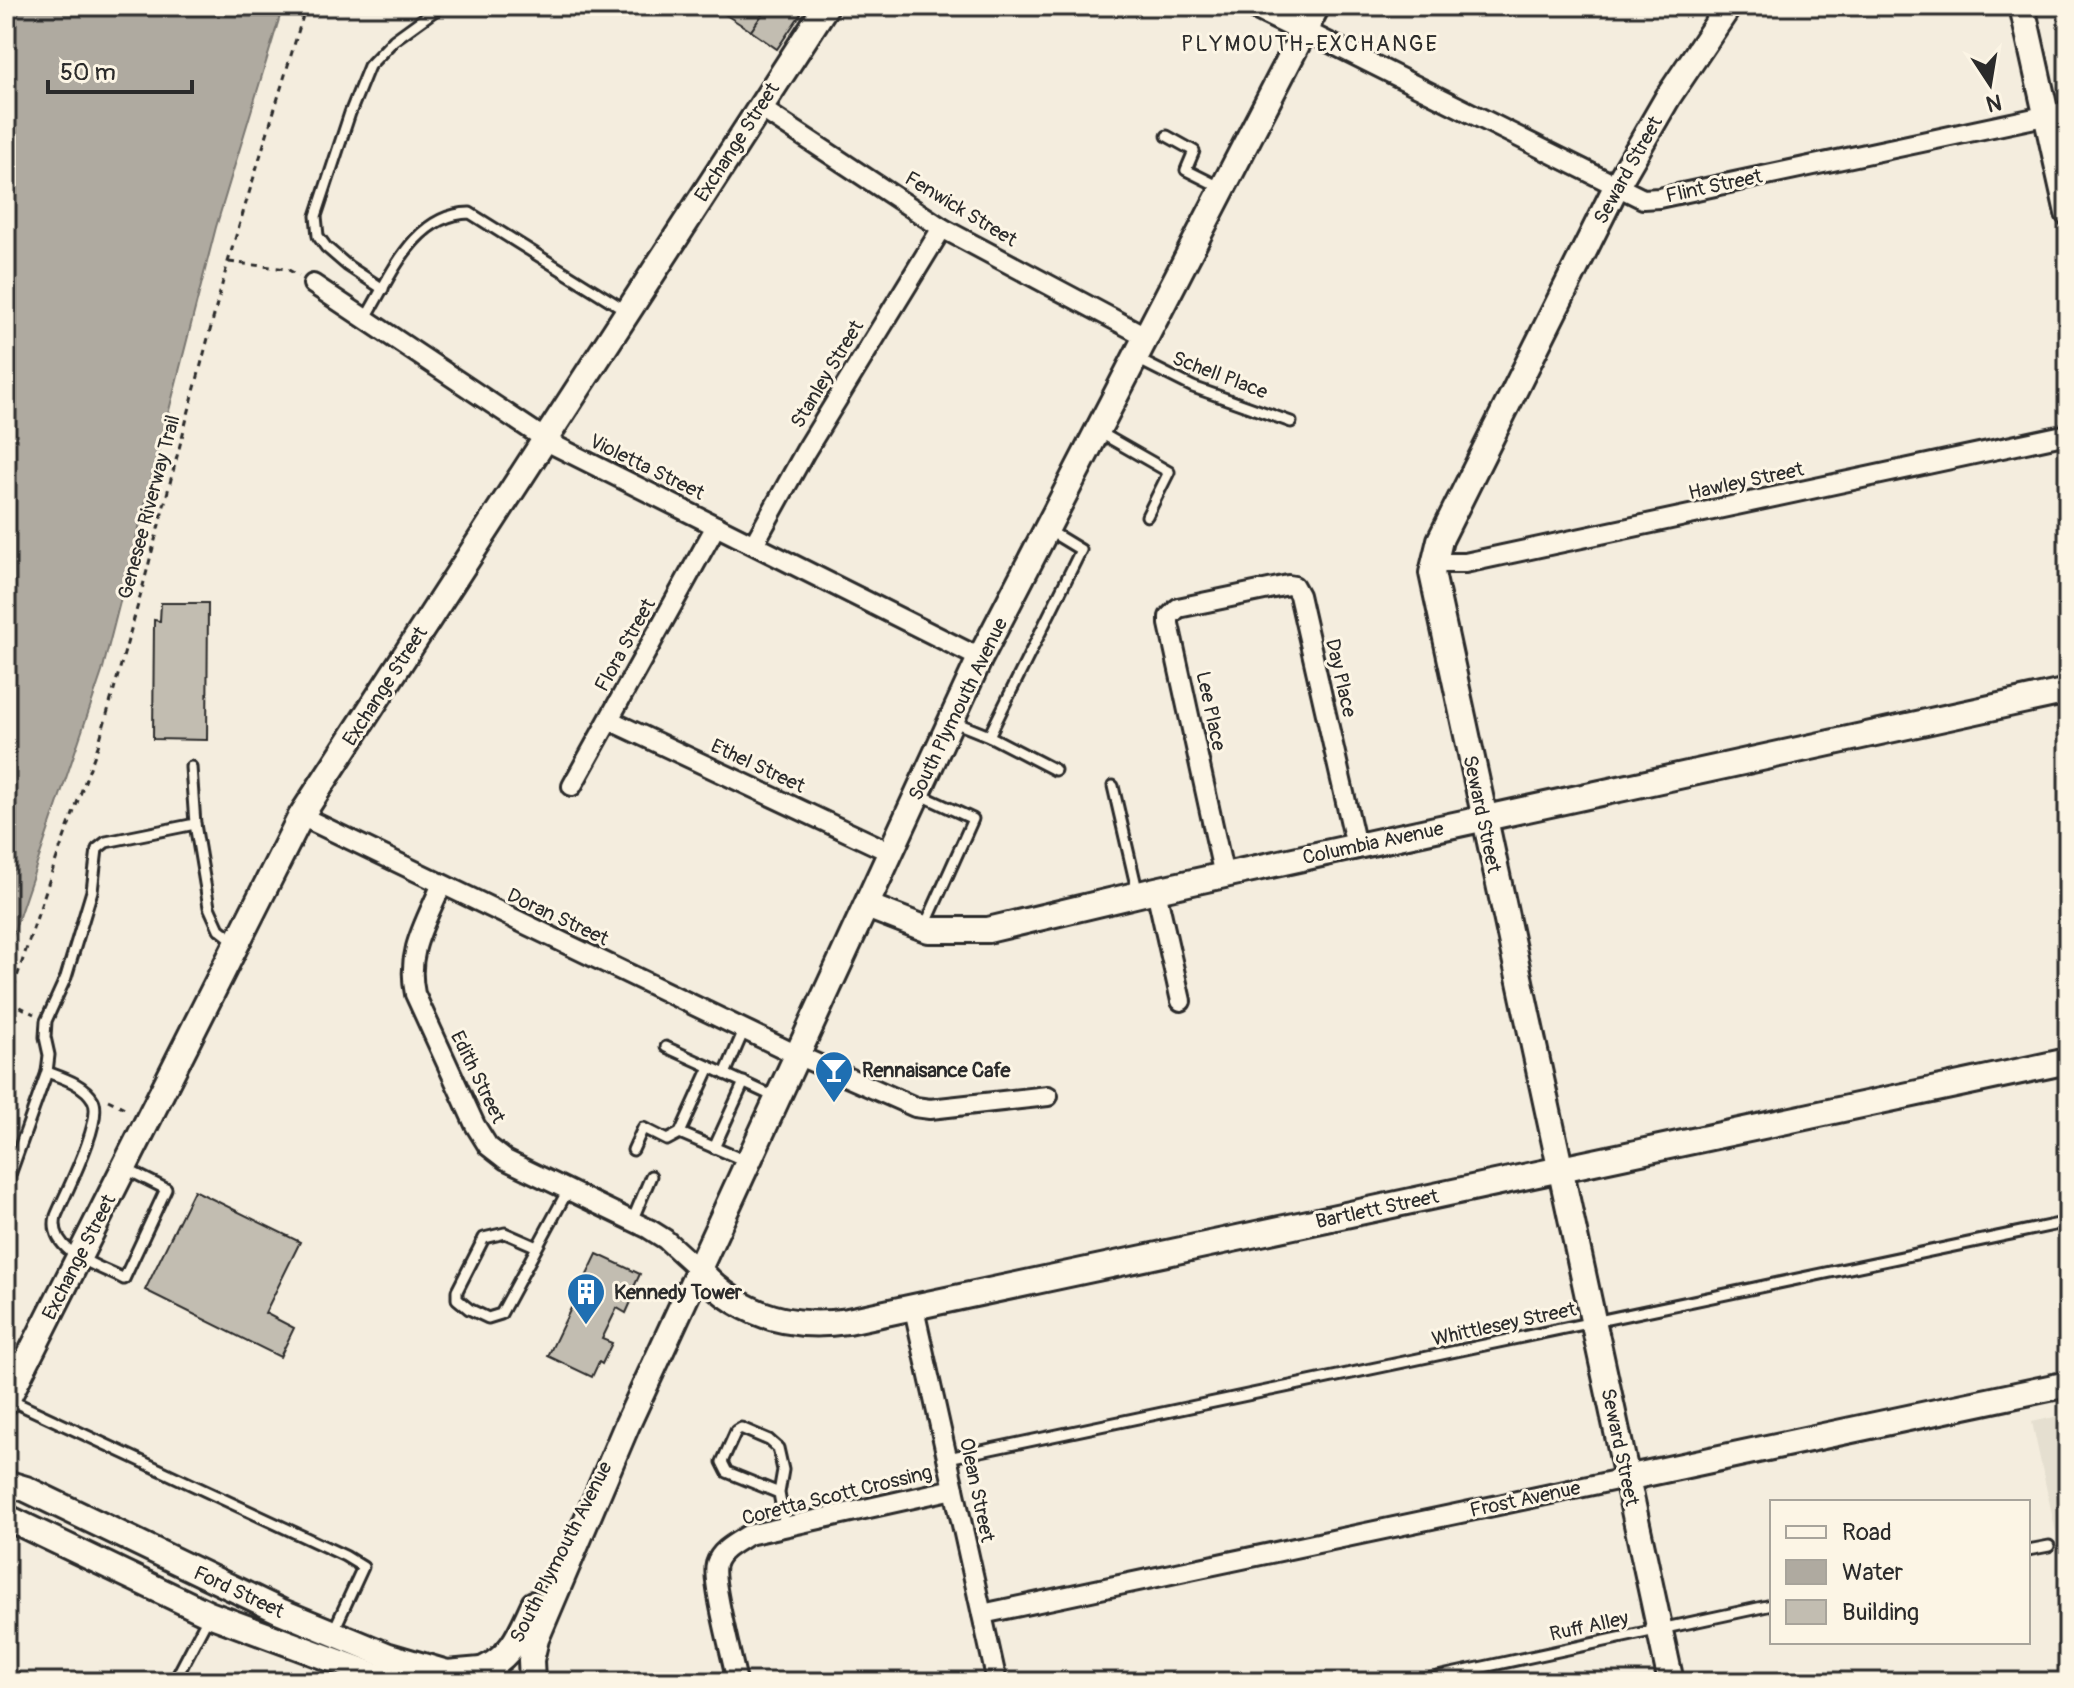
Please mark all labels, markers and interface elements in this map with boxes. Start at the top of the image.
district label: PLYMOUTH-EXCHANGE [1181,30,1439,58]
scale bar [48,44,192,94]
north arrow [1950,44,2030,124]
text: 50 m [60,58,116,87]
street label: Exchange Street [689,77,785,206]
text: N [1984,87,2004,118]
street label: Seward Street [1588,111,1668,228]
street label: Flint Street [1664,163,1765,208]
street label: Fenwick Street [900,166,1022,253]
street label: Stanley Street [785,315,869,433]
street label: Schell Place [1169,345,1271,405]
street label: Genesee Riverway Trail [112,412,186,602]
street label: Violetta Street [585,428,709,506]
street label: Hawley Street [1686,456,1807,505]
street label: Flora Street [589,593,661,696]
street label: South Plymouth Avenue [903,613,1013,805]
street label: Exchange Street [337,621,433,750]
street label: Day Place [1320,636,1362,720]
street label: Lee Place [1190,669,1232,753]
street label: Ethel Street [707,733,810,799]
street label: Seward Street [1457,753,1507,876]
street label: Columbia Avenue [1300,816,1446,870]
street label: Doran Street [503,883,614,952]
street label: Edith Street [445,1027,512,1128]
bar icon: Rennaisance Cafe [813,1049,855,1104]
place label: Rennaisance Cafe [862,1058,1011,1083]
street label: Bartlett Street [1313,1184,1442,1234]
street label: Exchange Street [37,1189,122,1324]
building icon: Kennedy Tower [565,1271,607,1326]
place label: Kennedy Tower [614,1280,743,1305]
street label: Whittlesey Street [1430,1296,1579,1351]
street label: Seward Street [1595,1386,1645,1509]
street label: Olean Street [954,1436,1000,1545]
street label: South Plymouth Avenue [504,1457,618,1647]
street label: Coretta Scott Crossing [739,1459,935,1531]
street label: Frost Avenue [1467,1475,1583,1523]
legend [1770,1500,2030,1644]
text: Road [1842,1518,1892,1547]
text: Water [1842,1558,1903,1587]
street label: Ford Street [190,1560,289,1624]
text: Building [1842,1598,1919,1627]
street label: Ruff Alley [1547,1605,1631,1647]

